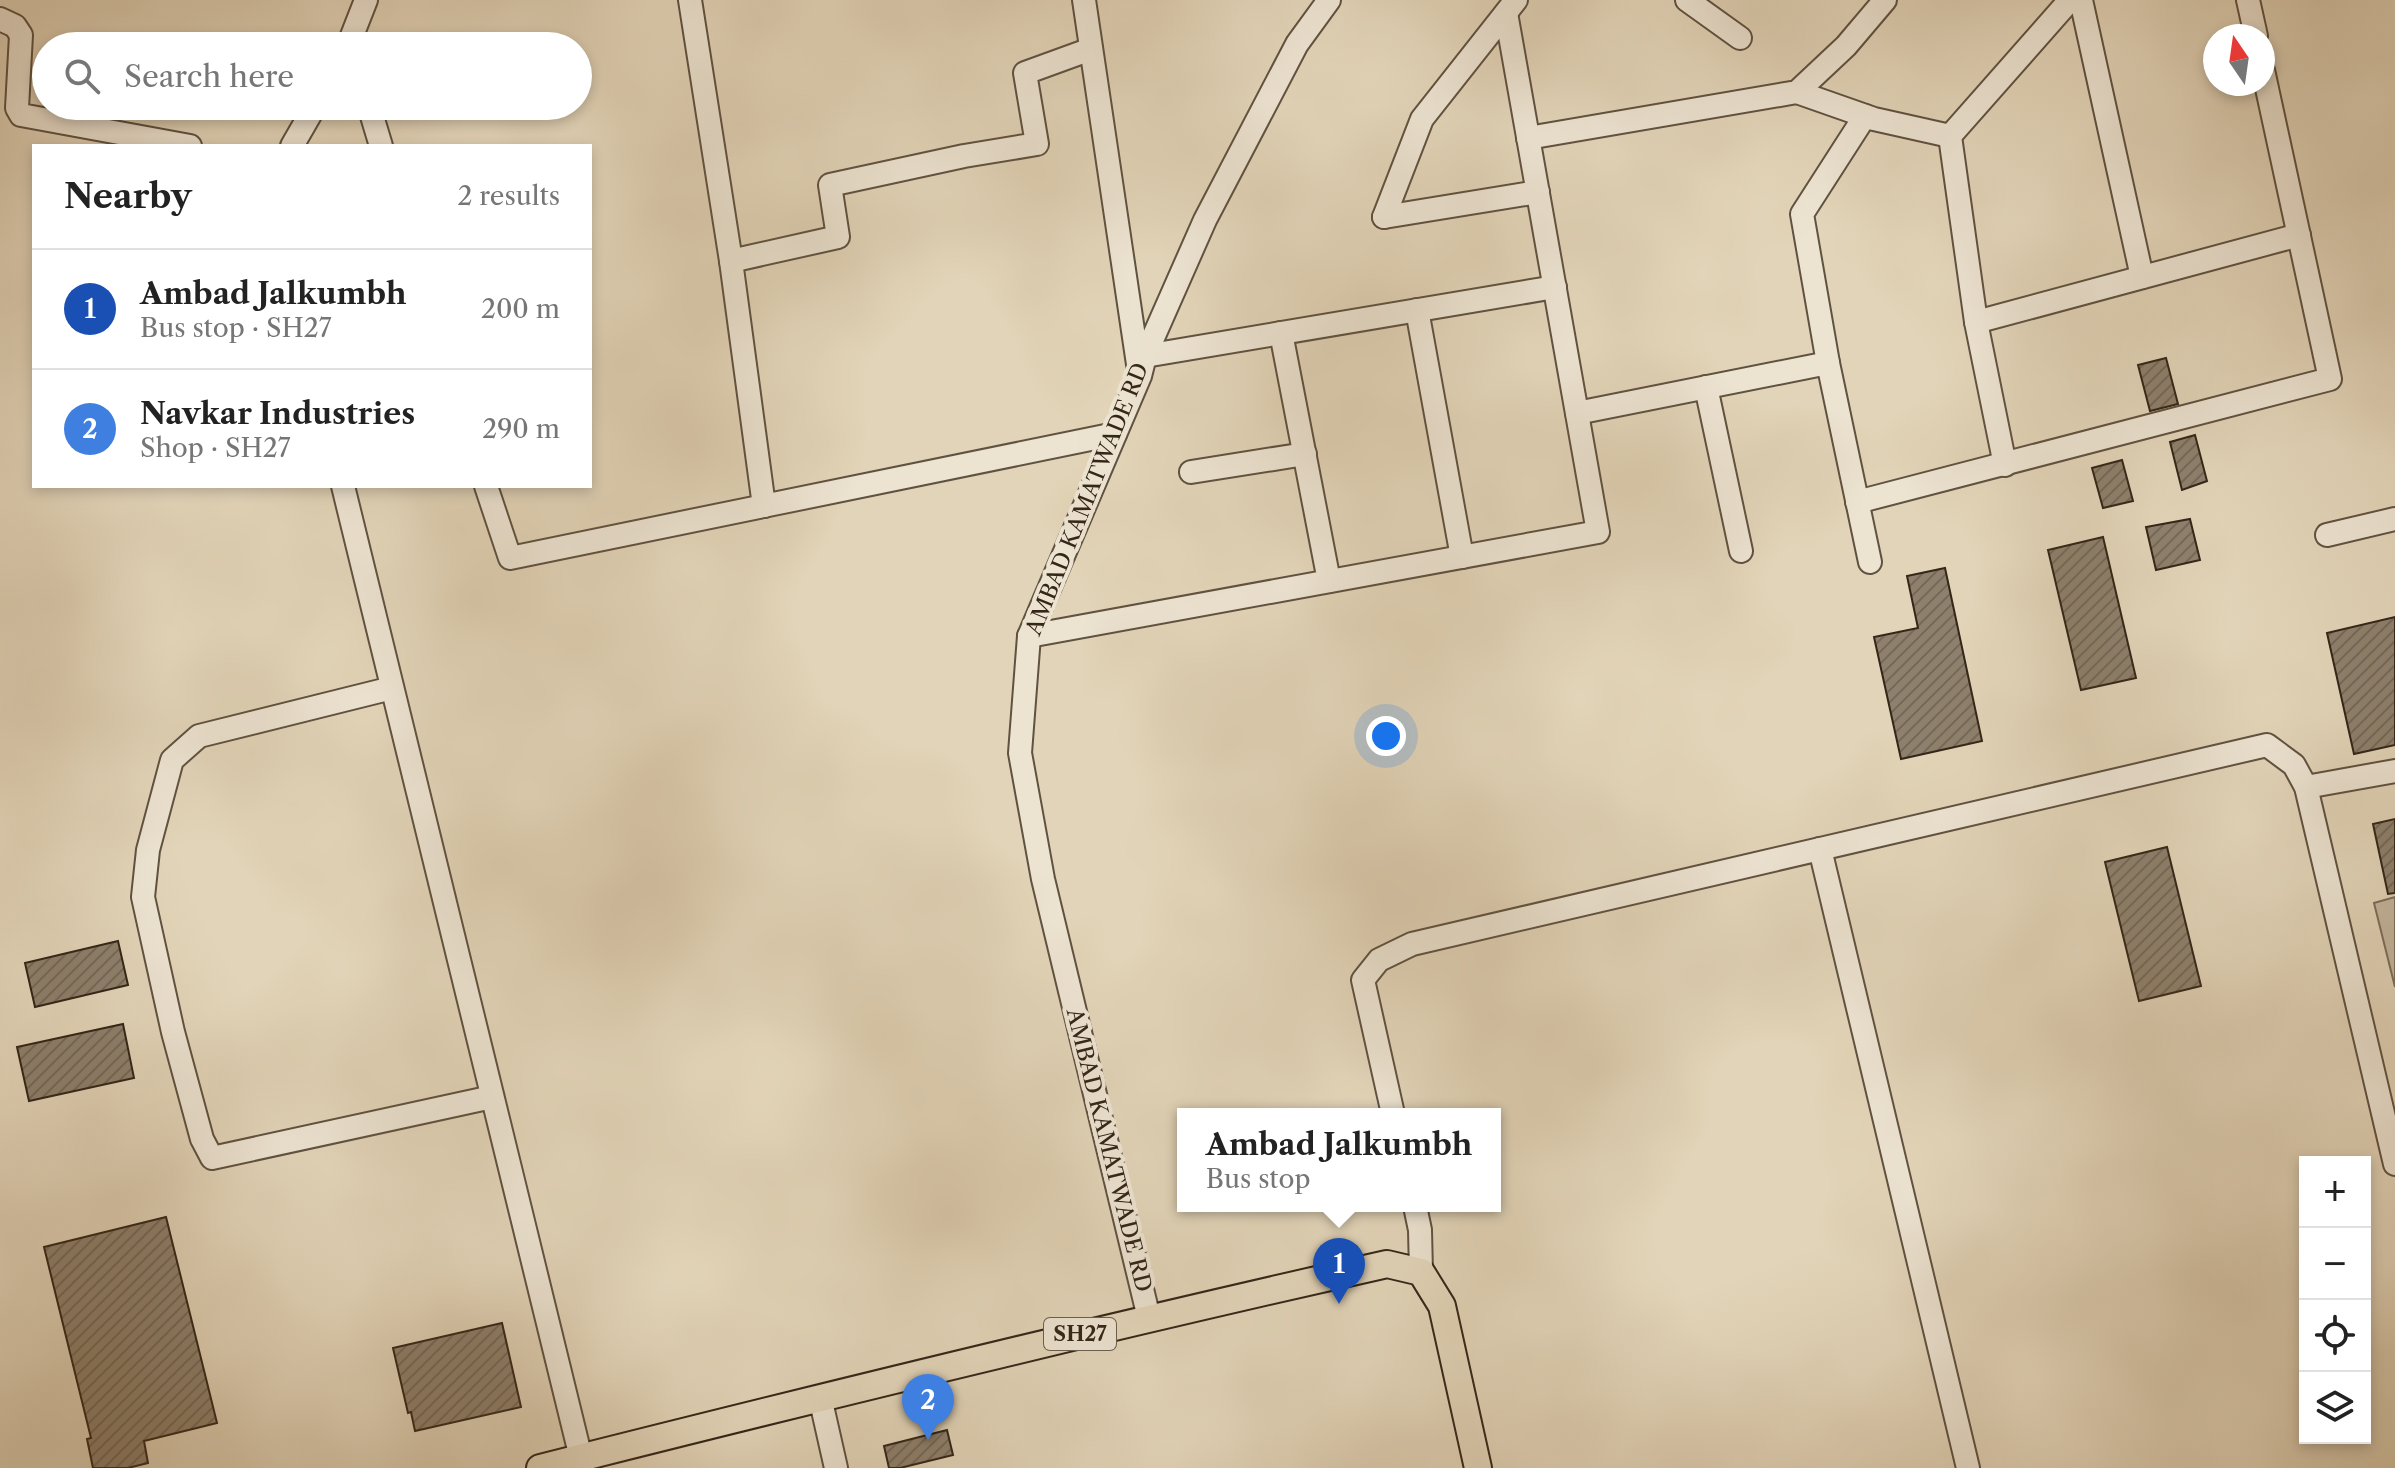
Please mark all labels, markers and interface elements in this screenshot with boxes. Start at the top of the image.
north arrow [2203,24,2275,96]
search box [32,32,592,120]
icon: search [60,54,104,98]
text: Search here [124,58,294,95]
text: Nearby [64,175,192,217]
text: 2 results [457,180,560,212]
text: Ambad Jalkumbh [140,275,407,312]
text: 1 [84,293,96,325]
text: 200 m [481,293,560,325]
text: Bus stop · SH27 [140,312,332,344]
street label: AMBAD KAMATWADE RD [1020,359,1154,640]
text: Navkar Industries [140,395,415,432]
text: 2 [82,413,98,445]
text: 290 m [482,413,560,445]
text: Shop · SH27 [140,432,291,464]
your location [1366,716,1406,756]
street label: AMBAD KAMATWADE RD [1060,1004,1157,1295]
popup [1177,1108,1501,1212]
text: Ambad Jalkumbh [1206,1126,1472,1163]
map controls [2299,1156,2371,1444]
button: + [2299,1156,2371,1228]
text: Bus stop [1206,1163,1311,1195]
button: − [2299,1228,2371,1300]
pin: 1 [1313,1238,1365,1304]
button: locate [2299,1300,2371,1372]
road number: SH27 [1044,1318,1116,1350]
button: layers [2299,1372,2371,1444]
pin: 2 [902,1374,954,1440]

